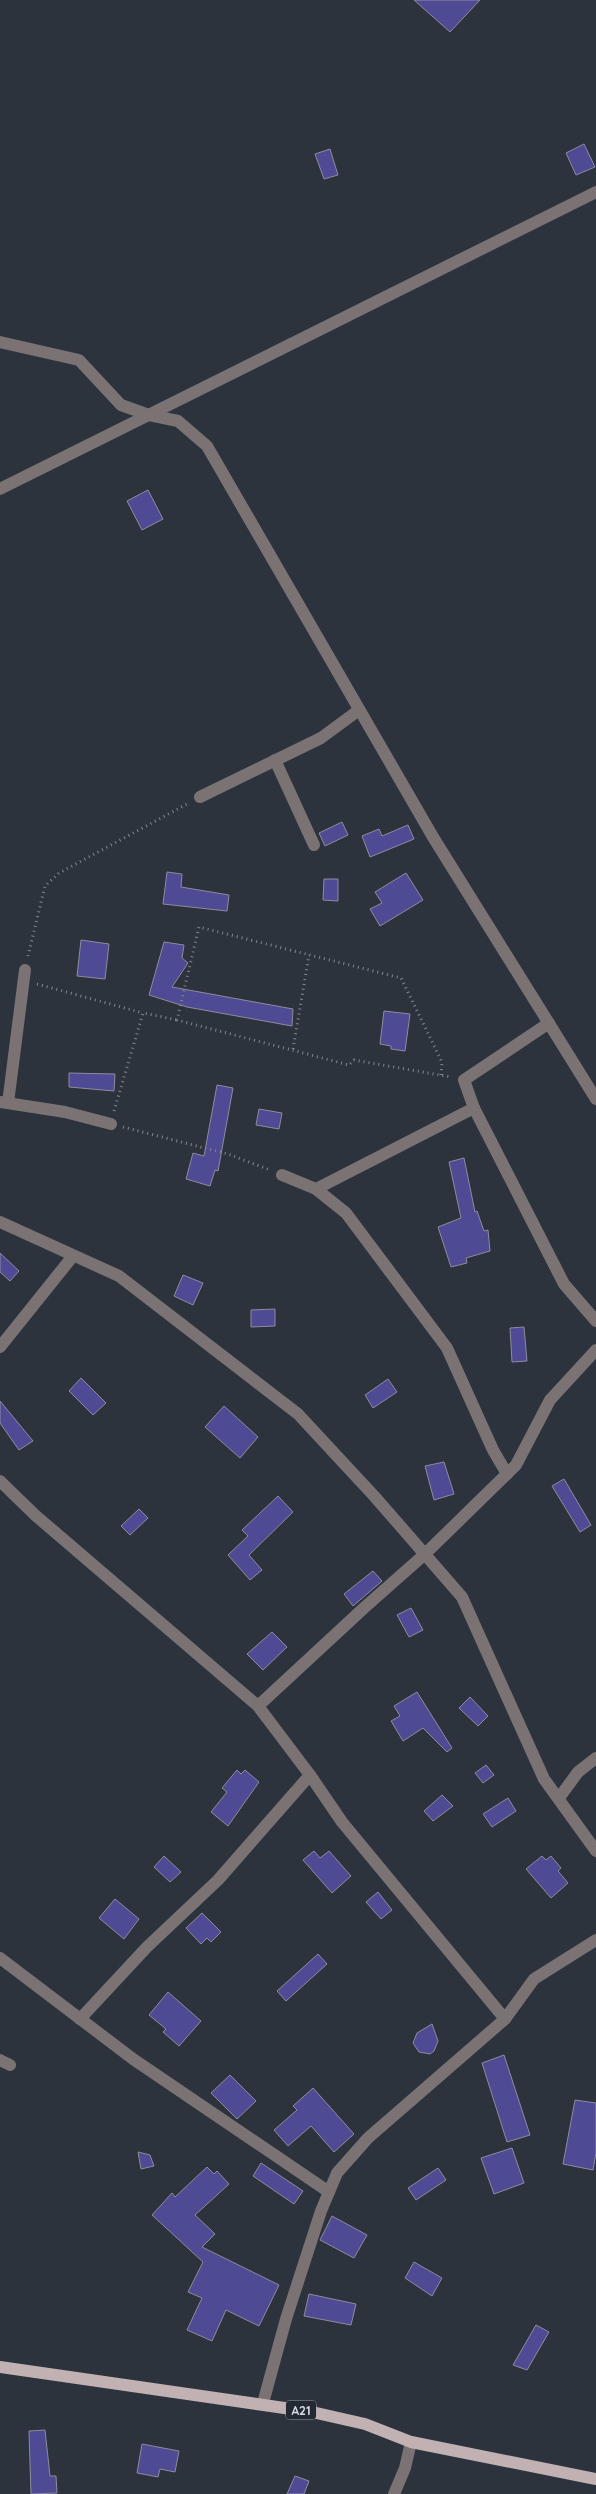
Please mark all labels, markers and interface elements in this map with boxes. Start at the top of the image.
road number: A21 [286,2400,316,2420]

